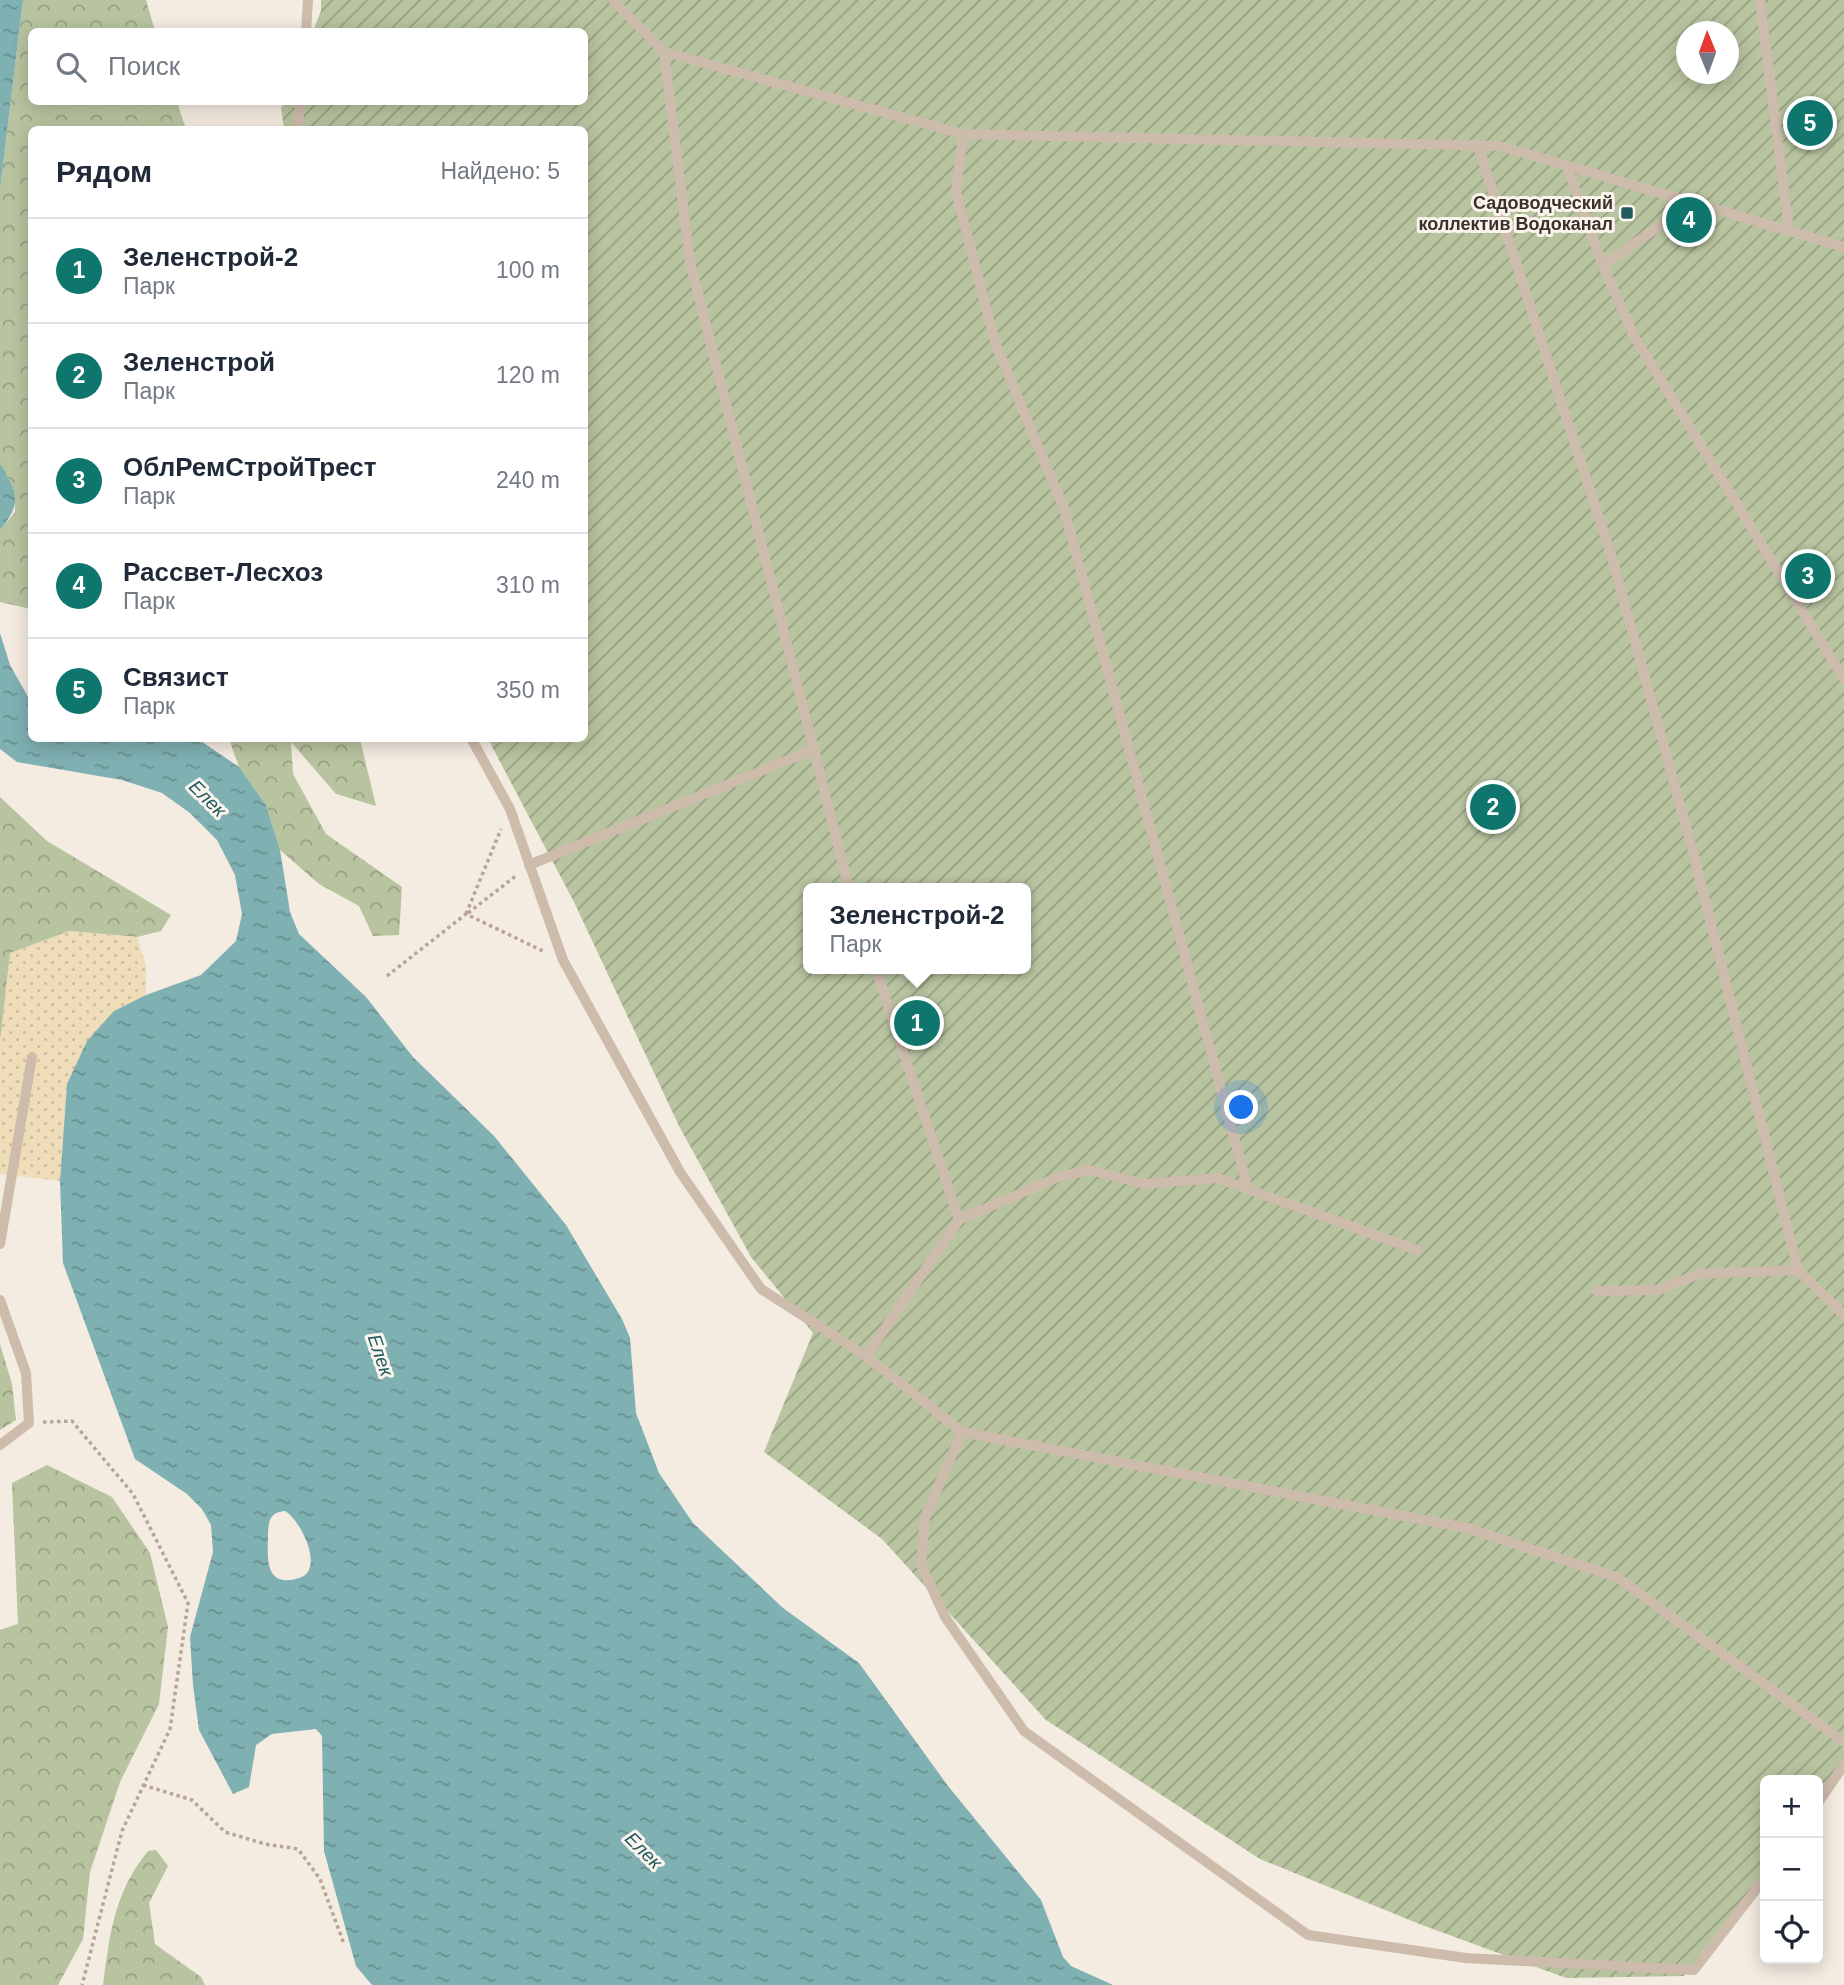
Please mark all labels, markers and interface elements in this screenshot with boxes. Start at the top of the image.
north arrow [1676,21,1739,84]
search box [28,28,588,105]
icon: search [52,48,90,86]
text: Поиск [108,51,180,81]
pin: 5 [1787,97,1833,149]
text: Рядом [56,155,152,188]
text: Найдено: 5 [440,158,560,184]
place label: Садоводческий коллектив Водоканал [1419,193,1613,234]
pin: 4 [1666,194,1712,246]
marker: Садоводческий коллектив Водоканал [1619,205,1635,221]
text: Зеленстрой-2 [123,242,298,272]
text: 1 [73,257,85,283]
text: 100 m [496,257,560,283]
text: Парк [123,273,175,299]
text: Зеленстрой [123,347,275,377]
text: 2 [73,362,85,388]
text: 120 m [496,362,560,388]
text: Парк [123,378,175,404]
text: ОблРемСтройТрест [123,452,377,482]
text: 3 [73,467,85,493]
text: 240 m [496,467,560,493]
text: Парк [123,483,175,509]
pin: 3 [1785,550,1831,602]
text: Рассвет-Лесхоз [123,557,323,587]
text: 4 [73,572,85,598]
text: 310 m [496,572,560,598]
text: Парк [123,588,175,614]
text: Связист [123,662,229,692]
text: 5 [73,677,85,703]
text: 350 m [496,677,560,703]
text: Парк [123,693,175,719]
water label: Елек [185,776,231,822]
pin: 2 [1470,781,1516,833]
popup [803,883,1031,974]
text: Зеленстрой-2 [829,900,1005,930]
text: Парк [829,931,882,957]
pin: 1 [894,997,940,1049]
your location [1224,1090,1258,1124]
water label: Елек [364,1331,398,1380]
map controls [1760,1775,1823,1964]
button: + [1760,1775,1823,1838]
water label: Елек [621,1828,667,1874]
button: − [1760,1838,1823,1901]
button: locate [1760,1901,1823,1964]

